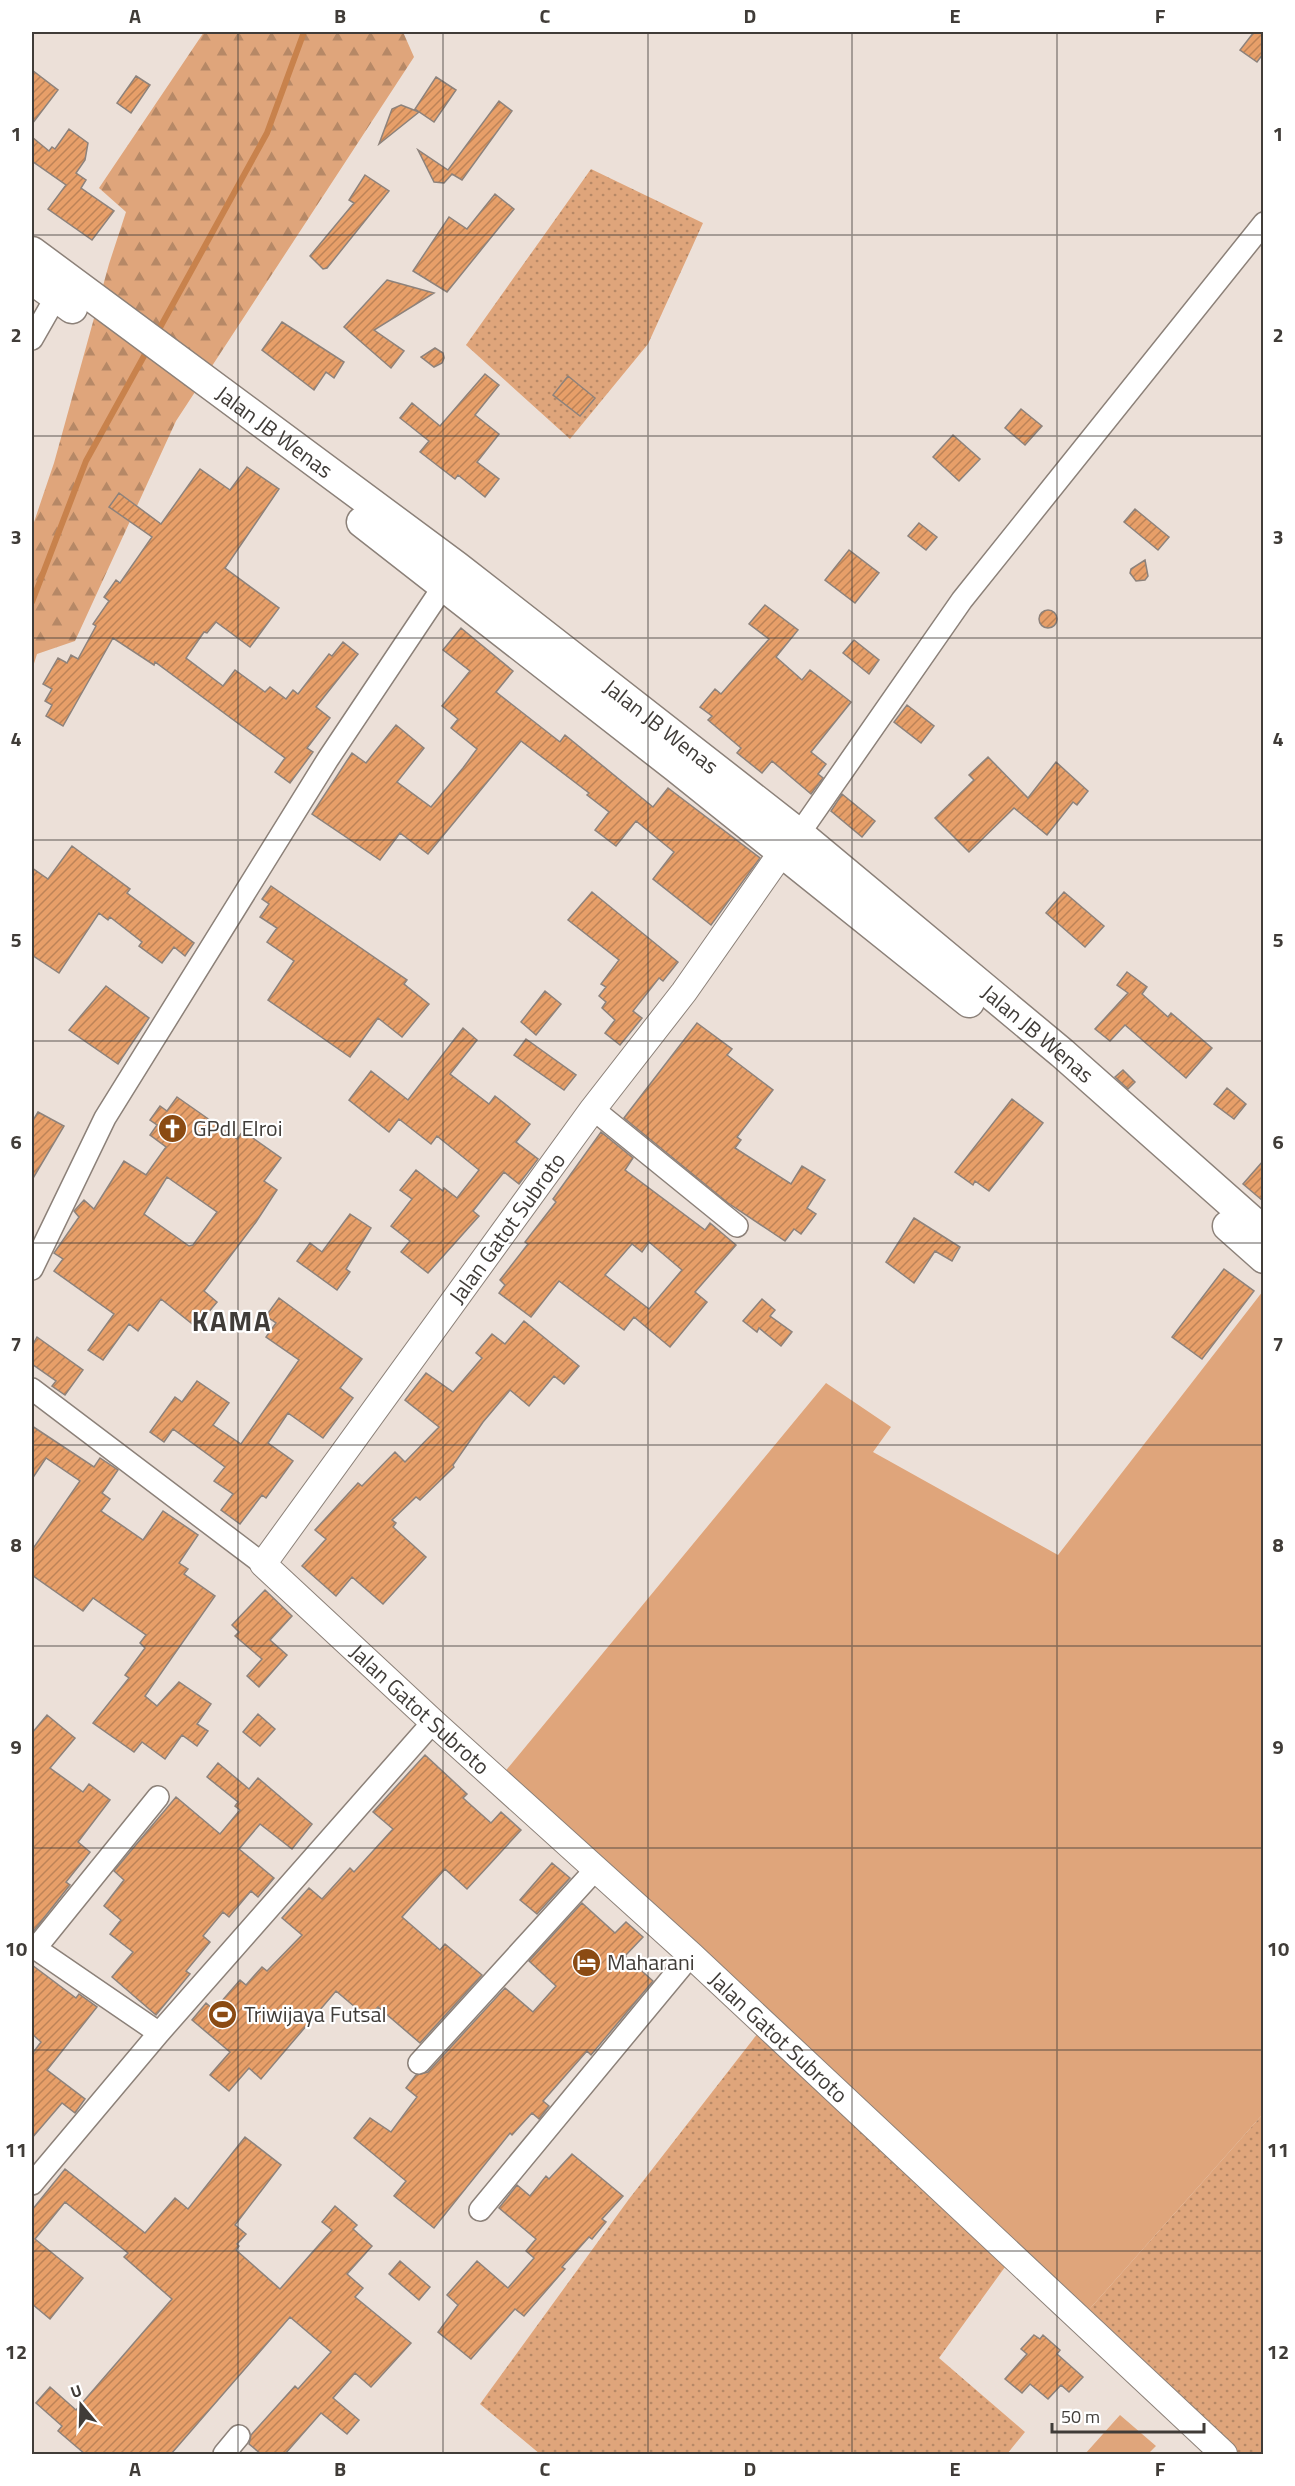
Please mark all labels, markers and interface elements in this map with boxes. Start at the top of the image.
text: A [129,0,141,31]
text: B [334,0,346,31]
text: C [540,0,551,31]
text: D [744,0,756,31]
text: E [949,0,961,31]
text: F [1155,0,1166,31]
text: 1 [10,118,22,149]
text: 1 [1272,118,1284,149]
text: 2 [10,319,22,350]
text: 2 [1272,319,1284,350]
street label: Jalan JB Wenas [209,377,340,487]
text: 3 [10,521,22,552]
text: 3 [1272,521,1284,552]
street label: Jalan JB Wenas [596,670,726,782]
text: 4 [10,723,22,754]
text: 4 [1272,723,1284,754]
text: 5 [10,924,22,955]
text: 5 [1272,924,1284,955]
street label: Jalan JB Wenas [974,976,1102,1091]
place label: GPdI Elroi [193,1111,282,1145]
church icon: GPdI Elroi [156,1112,188,1144]
text: 6 [10,1126,22,1157]
text: 6 [1272,1126,1284,1157]
street label: Jalan Gatot Subroto [440,1145,574,1311]
district label: KAMA [192,1299,272,1342]
text: 7 [10,1328,22,1359]
text: 7 [1272,1328,1284,1359]
text: 8 [10,1529,22,1560]
text: 8 [1272,1529,1284,1560]
street label: Jalan Gatot Subroto [342,1636,498,1783]
text: 9 [10,1731,22,1762]
text: 9 [1272,1731,1284,1762]
text: 10 [5,1933,27,1964]
text: 10 [1267,1933,1289,1964]
place label: Maharani [607,1945,695,1979]
hotel icon: Maharani [570,1946,602,1978]
street label: Jalan Gatot Subroto [701,1963,856,2111]
place label: Triwijaya Futsal [244,1997,387,2031]
sports icon: Triwijaya Futsal [207,1998,239,2030]
text: 11 [5,2134,27,2165]
text: 11 [1267,2134,1289,2165]
text: 12 [5,2336,27,2367]
text: 12 [1267,2336,1289,2367]
north arrow [51,2375,111,2435]
text: U [67,2378,85,2404]
scale bar [1052,2396,1204,2434]
text: 50 m [1061,2403,1100,2430]
text: A [129,2453,141,2484]
text: B [334,2453,346,2484]
text: C [540,2453,551,2484]
text: D [744,2453,756,2484]
text: E [949,2453,961,2484]
text: F [1155,2453,1166,2484]

